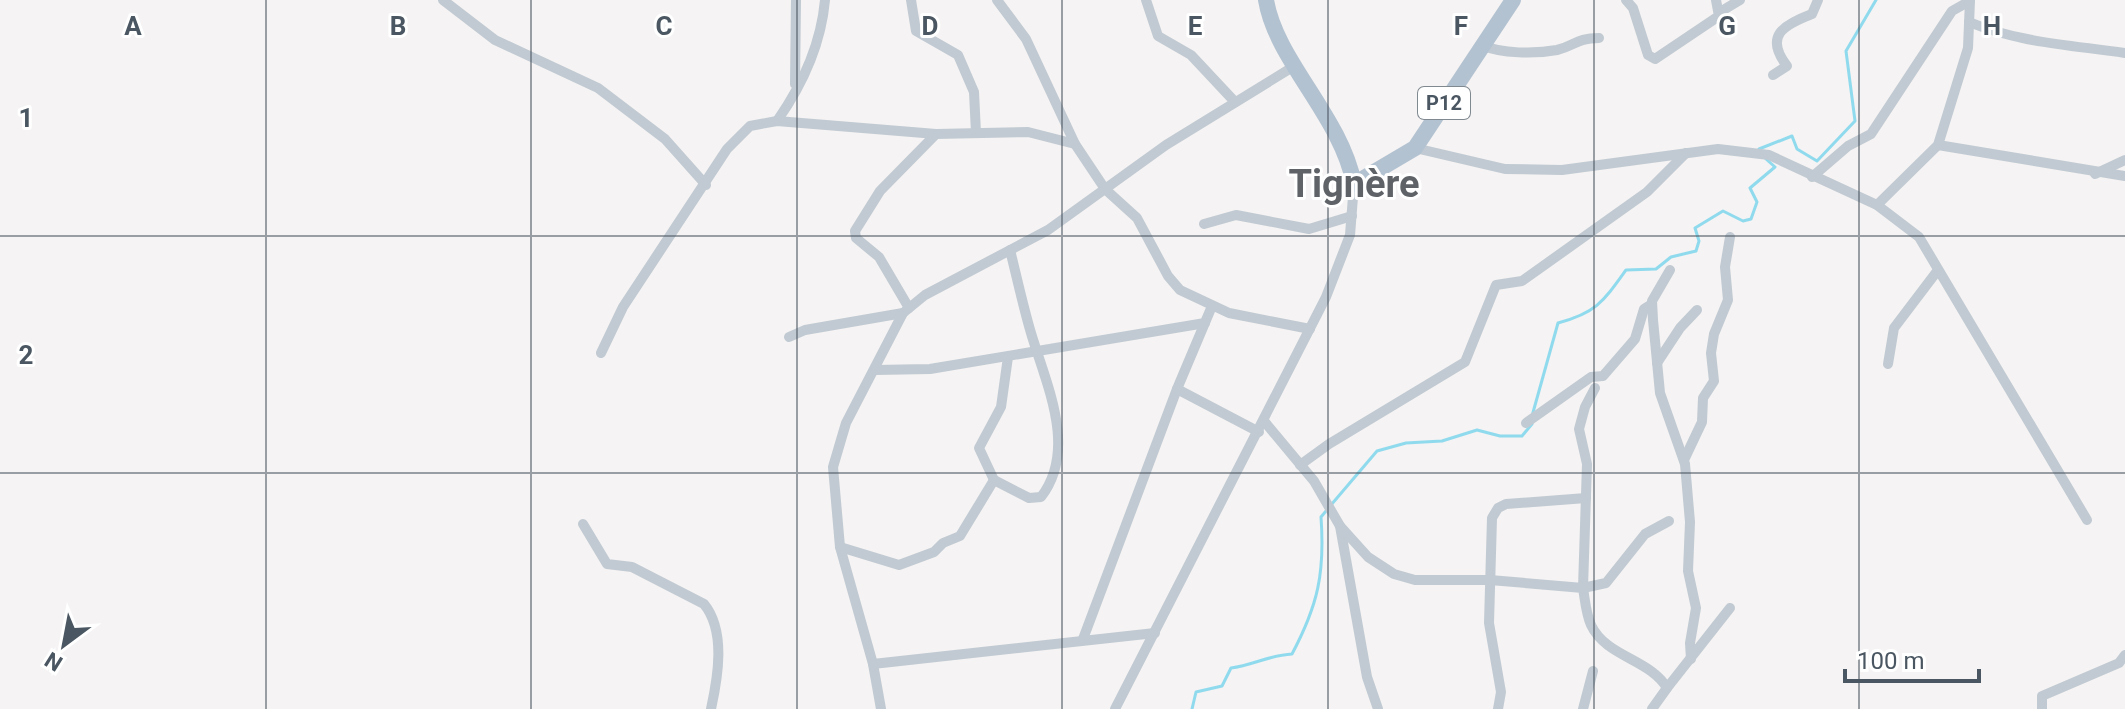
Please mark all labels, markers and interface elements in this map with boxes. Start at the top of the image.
text: A [124,11,142,41]
text: B [390,11,406,41]
text: C [655,11,673,41]
text: D [922,11,938,41]
text: E [1188,11,1203,41]
text: F [1454,11,1468,41]
text: G [1718,11,1736,41]
text: H [1983,11,2001,41]
road number: P12 [1418,87,1470,119]
text: 1 [19,103,33,133]
district label: Tignère [1288,162,1420,206]
text: 2 [19,340,33,370]
north arrow [24,605,104,685]
scale bar [1845,633,1979,683]
text: N [40,647,67,676]
text: 100 m [1857,647,1924,675]

